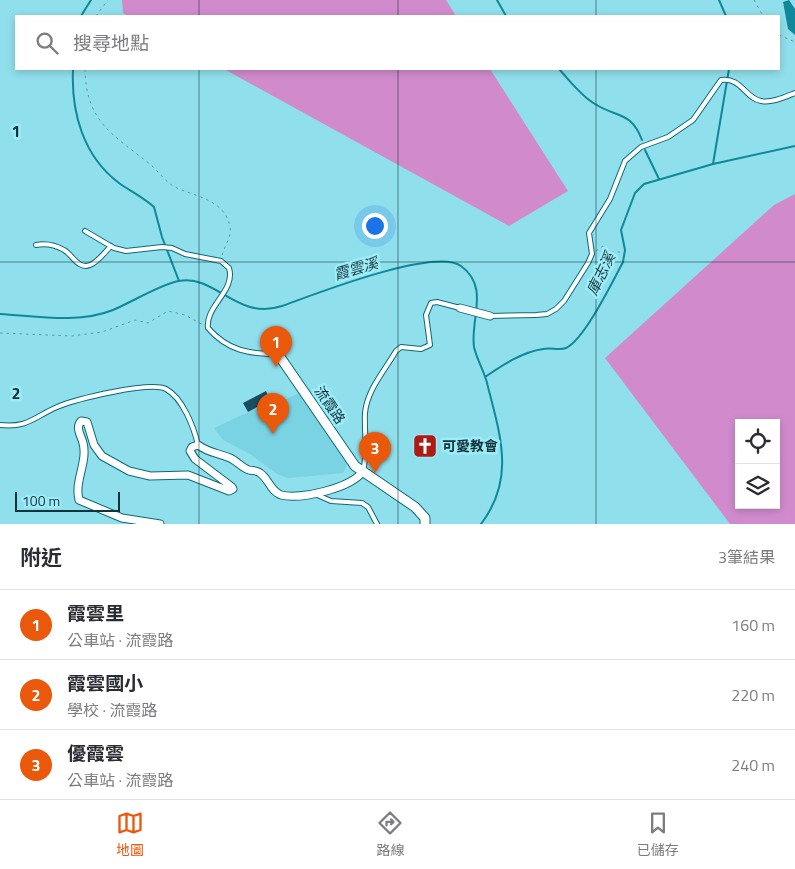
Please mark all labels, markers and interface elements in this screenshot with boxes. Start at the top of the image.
search box [15,15,780,70]
text: 搜尋地點 [73,28,149,57]
icon: search [33,29,61,57]
text: 1 [12,119,20,143]
your location [362,213,388,239]
water label: 庫志溪 [580,247,622,299]
water label: 霞雲溪 [331,251,383,286]
pin: 1 [260,326,292,367]
text: 2 [12,381,20,405]
street label: 流霞路 [310,381,351,428]
pin: 2 [257,393,289,434]
map controls [735,419,780,509]
button: locate [735,419,780,464]
pin: 3 [359,432,391,473]
church icon: 可愛教會 [412,433,438,459]
place label: 可愛教會 [442,435,498,456]
button: layers [735,464,780,509]
scale bar [15,489,120,512]
text: 100 m [22,490,60,511]
text: 附近 [20,541,62,573]
text: 3筆結果 [718,545,775,569]
text: 霞雲里 [67,598,124,627]
text: 1 [32,613,40,637]
text: 160 m [731,613,775,637]
text: 公車站 · 流霞路 [67,628,174,652]
text: 霞雲國小 [67,668,143,697]
text: 2 [32,683,40,707]
text: 220 m [731,683,775,707]
text: 學校 · 流霞路 [67,698,158,722]
text: 優霞雲 [67,738,124,767]
text: 3 [32,753,40,777]
text: 240 m [731,753,775,777]
text: 公車站 · 流霞路 [67,768,174,792]
tab: 地圖 [116,809,144,860]
tab: 路線 [376,809,404,860]
tab: 已儲存 [637,809,679,860]

